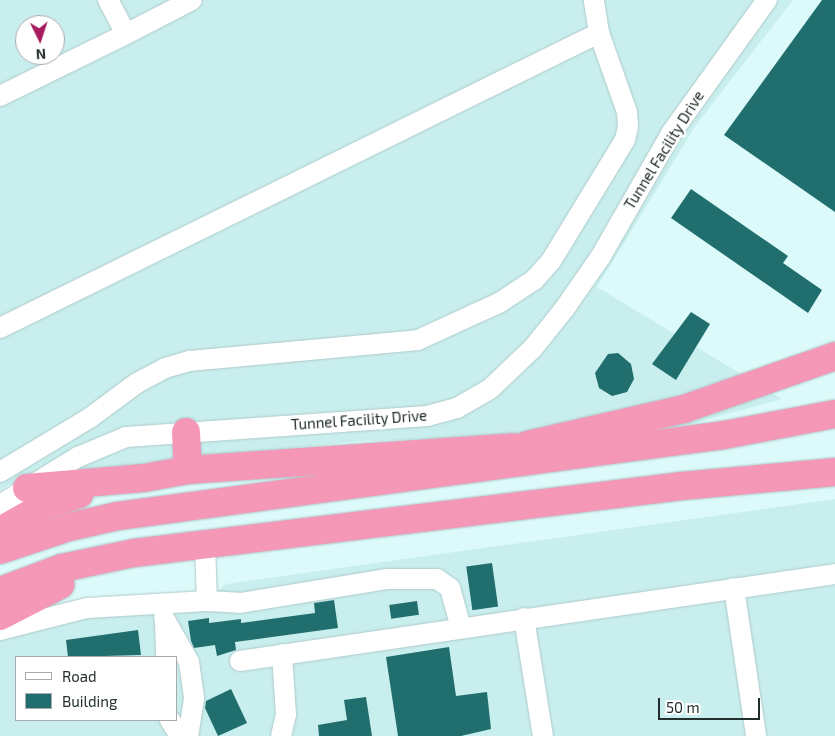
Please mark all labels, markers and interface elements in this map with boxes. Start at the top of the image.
north arrow [15,15,65,65]
text: N [35,46,47,63]
street label: Tunnel Facility Drive [620,87,708,213]
street label: Tunnel Facility Drive [290,406,428,434]
legend [15,656,178,721]
text: Road [62,667,97,685]
scale bar [660,688,762,720]
text: Building [62,692,117,710]
text: 50 m [666,698,700,716]

